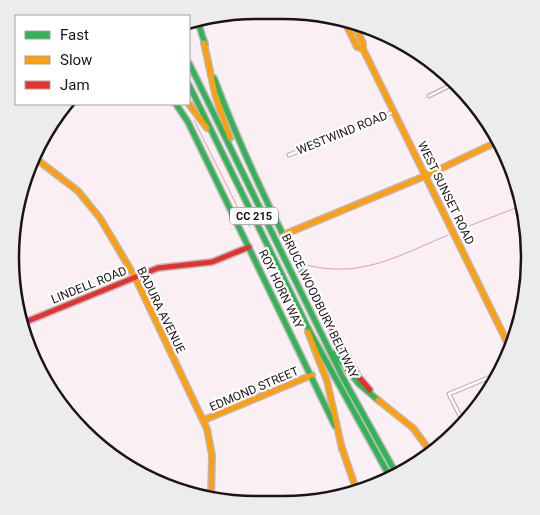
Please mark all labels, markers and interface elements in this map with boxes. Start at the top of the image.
legend [15,15,190,105]
text: Fast [60,26,89,44]
text: Slow [60,51,92,69]
text: Jam [60,76,90,94]
street label: WESTWIND ROAD [295,108,389,158]
street label: WEST SUNSET ROAD [415,139,477,247]
road number: CC 215 [230,208,278,225]
street label: BRUCE WOODBURY BELTWAY [279,231,362,381]
street label: ROY HORN WAY [256,247,307,332]
street label: LINDELL ROAD [49,263,129,306]
street label: BADURA AVENUE [134,265,188,356]
street label: EDMOND STREET [207,364,301,414]

